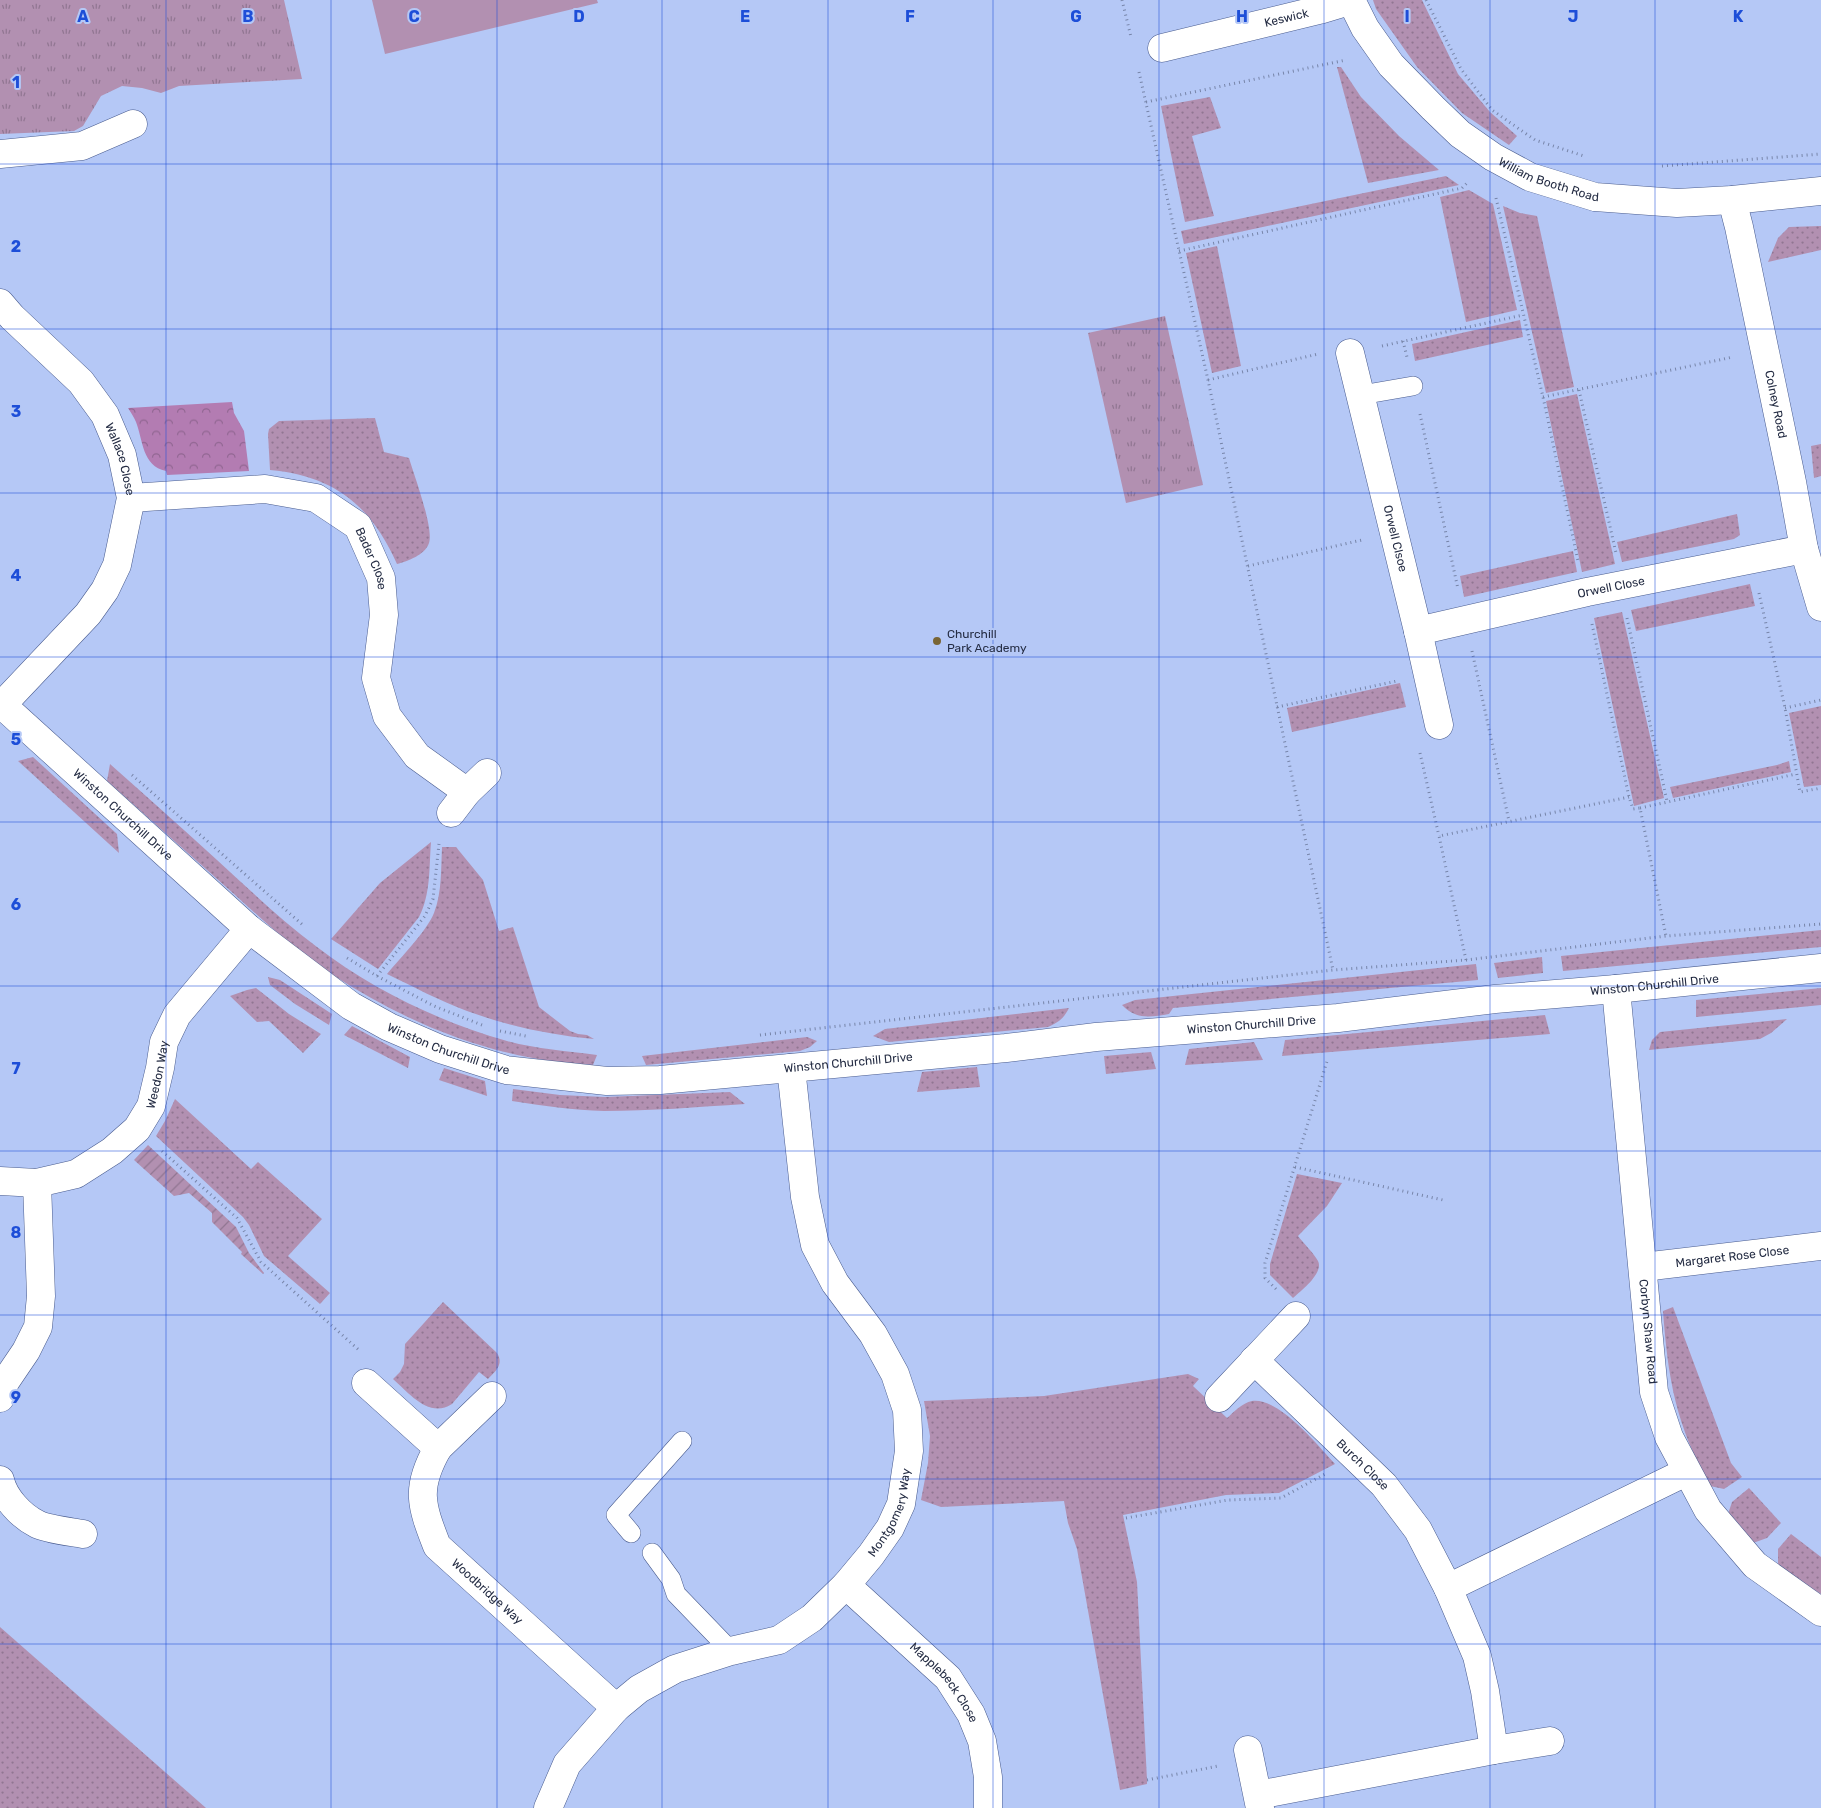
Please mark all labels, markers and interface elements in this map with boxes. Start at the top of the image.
street label: Keswick [1263,6,1311,30]
text: A [77,7,89,26]
text: B [242,7,254,26]
text: C [408,7,420,26]
text: D [573,7,585,26]
text: E [740,7,750,26]
text: F [905,7,915,26]
text: G [1070,7,1082,26]
text: H [1236,7,1248,26]
text: I [1404,7,1410,26]
text: J [1568,7,1578,26]
text: K [1733,7,1744,26]
text: 1 [12,73,20,92]
street label: William Booth Road [1496,154,1599,204]
text: 2 [11,237,21,256]
street label: Colney Road [1762,369,1790,440]
text: 3 [11,402,21,421]
street label: Wallace Close [102,421,137,497]
street label: Orwell Clsoe [1380,504,1410,574]
street label: Bader Close [352,525,389,591]
text: 4 [11,566,22,585]
street label: Orwell Close [1576,574,1646,601]
place label: Churchill Park Academy [947,627,1027,655]
marker: Churchill Park Academy [931,635,943,647]
text: 5 [11,730,21,749]
street label: Winston Churchill Drive [70,766,176,863]
text: 6 [11,895,21,914]
street label: Winston Churchill Drive [1590,971,1720,998]
street label: Winston Churchill Drive [1186,1013,1317,1037]
street label: Winston Churchill Drive [385,1020,510,1077]
street label: Weedon Way [144,1039,171,1110]
street label: Winston Churchill Drive [783,1050,914,1076]
text: 7 [11,1059,21,1078]
text: 8 [11,1223,22,1242]
street label: Margaret Rose Close [1675,1243,1790,1270]
street label: Corbyn Shaw Road [1636,1278,1660,1385]
text: 9 [11,1388,21,1407]
street label: Burch Close [1334,1436,1392,1493]
street label: Montgomery Way [865,1467,913,1559]
street label: Woodbridge Way [449,1556,526,1628]
street label: Mapplebeck Close [907,1640,981,1725]

